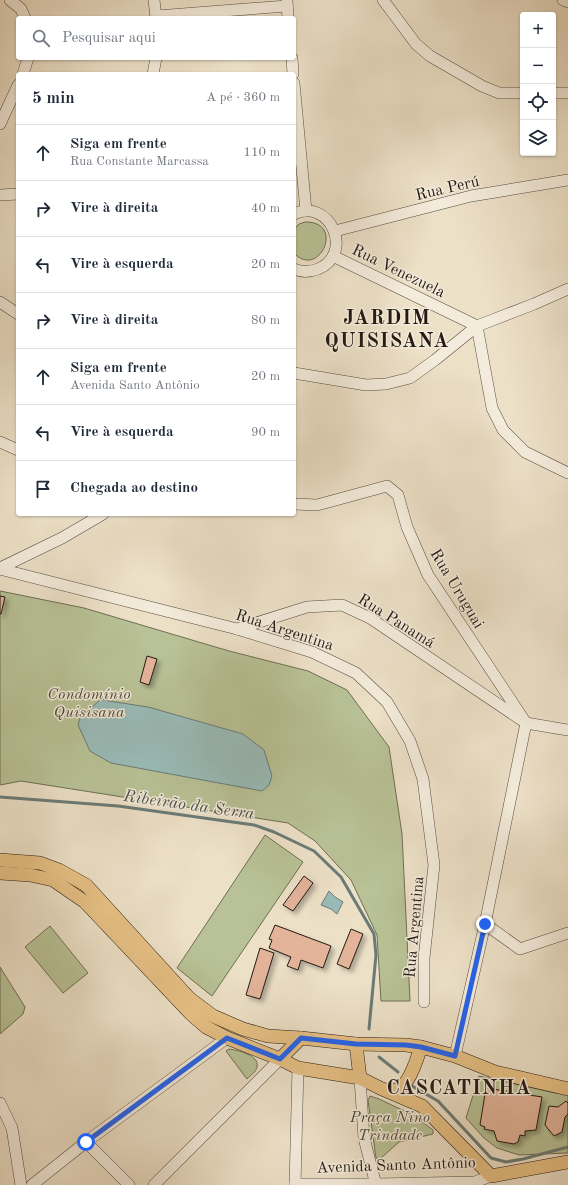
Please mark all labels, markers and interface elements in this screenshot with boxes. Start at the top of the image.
map controls [520,12,556,156]
button: + [520,12,556,48]
search box [16,16,296,60]
icon: search [30,27,52,49]
text: Pesquisar aqui [62,31,156,46]
button: − [520,48,556,84]
button: locate [520,84,556,120]
text: 5 min [32,90,75,107]
text: A pé · 360 m [206,91,280,104]
button: layers [520,120,556,156]
text: Siga em frente [70,137,167,152]
icon: ahead [32,142,54,164]
text: 110 m [243,146,280,159]
text: Rua Constante Marcassa [70,155,209,168]
street label: Rua Perú [414,174,481,204]
icon: right [32,198,54,220]
text: Vire à direita [70,201,158,216]
text: 40 m [251,202,280,215]
street label: Rua Venezuela [349,242,447,301]
icon: left [32,254,54,276]
text: Vire à esquerda [70,257,174,272]
text: 20 m [251,258,280,271]
district label: JARDIM QUISISANA [325,309,449,352]
icon: right [32,310,54,332]
text: Vire à direita [70,313,158,328]
text: 80 m [251,314,280,327]
text: Siga em frente [70,361,167,376]
icon: ahead [32,366,54,388]
text: 20 m [251,370,280,383]
text: Avenida Santo Antônio [70,379,200,392]
icon: left [32,422,54,444]
text: Vire à esquerda [70,425,174,440]
text: 90 m [251,426,280,439]
icon: arrive [32,478,54,500]
text: Chegada ao destino [70,481,198,496]
street label: Rua Uruguai [426,547,486,631]
street label: Rua Panamá [355,592,437,652]
street label: Rua Argentina [233,607,336,654]
park label: Condomínio Quisisana [47,687,131,721]
water label: Ribeirão da Serra [121,788,255,823]
street label: Rua Argentina [403,875,427,979]
route end [476,915,494,933]
district label: CASCATINHA [386,1079,532,1099]
park label: Praça Nino Trindade [349,1110,430,1144]
route start [77,1133,95,1151]
street label: Avenida Santo Antônio [316,1155,476,1177]

